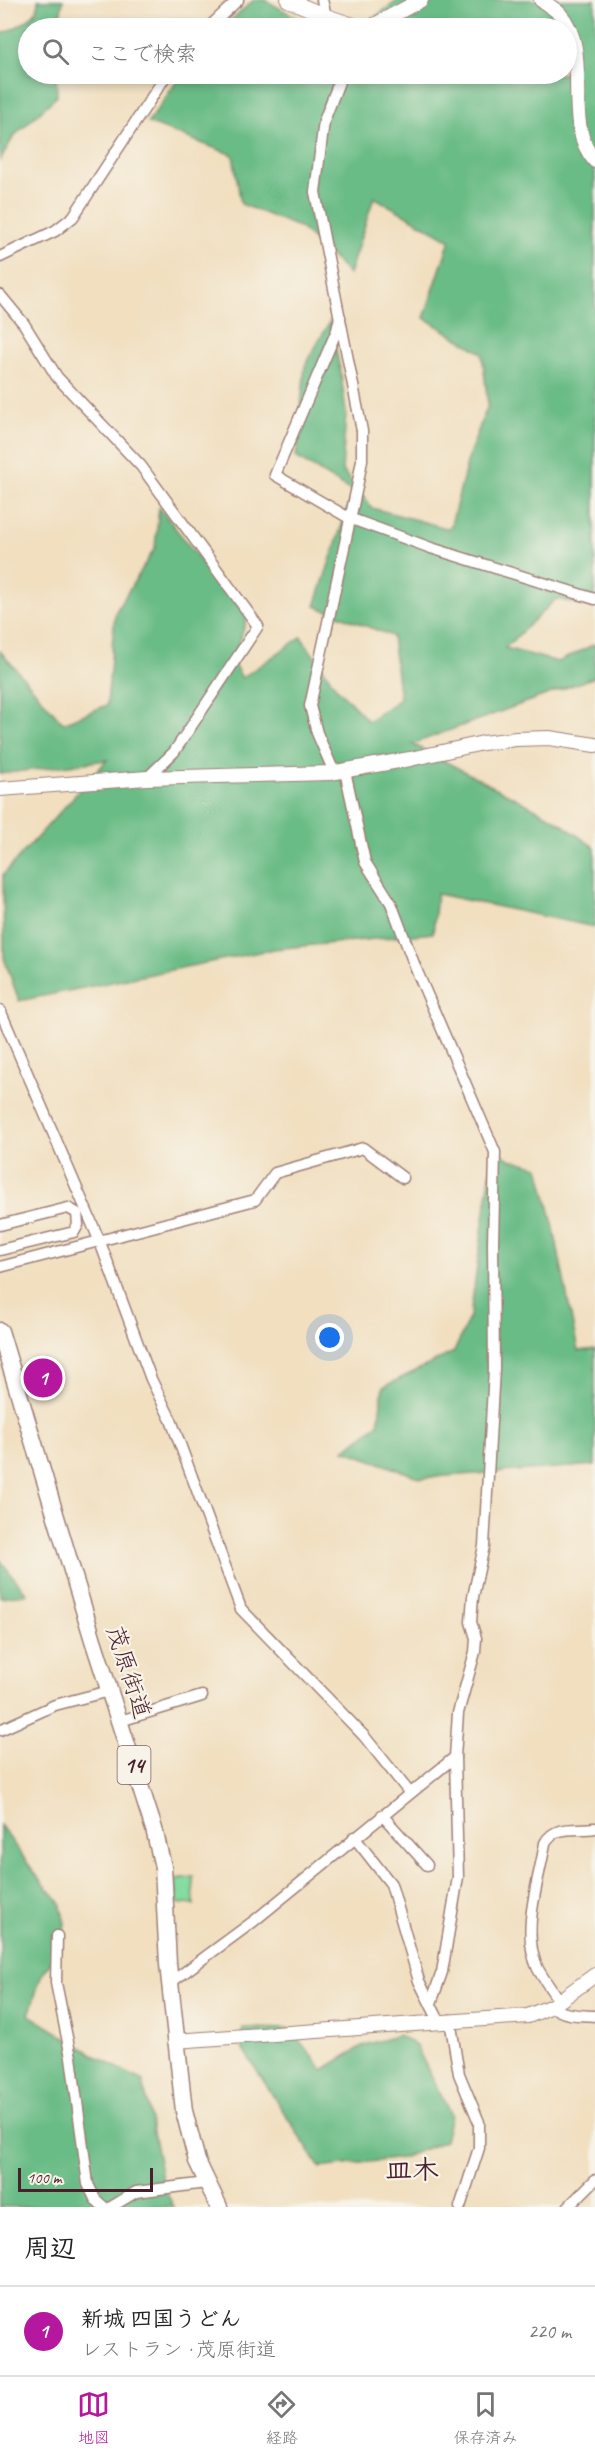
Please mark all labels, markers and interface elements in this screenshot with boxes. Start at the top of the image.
search box [18,18,577,84]
icon: search [39,35,72,68]
text: ここで検索 [87,40,197,68]
your location [315,1323,344,1352]
pin: 1 [24,1356,63,1400]
street label: 茂原街道 [100,1622,158,1722]
road number: 14 [118,1746,150,1784]
district label: 皿木 [385,2153,439,2187]
scale bar [18,2165,153,2192]
text: 100 m [27,2168,61,2188]
text: 周辺 [24,2232,76,2265]
text: 新城 四国うどん [81,2305,241,2333]
text: 1 [39,2319,48,2344]
text: 220 m [528,2319,571,2344]
text: レストラン · 茂原街道 [81,2337,276,2362]
tab: 地図 [77,2388,110,2448]
tab: 経路 [265,2388,298,2448]
tab: 保存済み [453,2388,517,2448]

